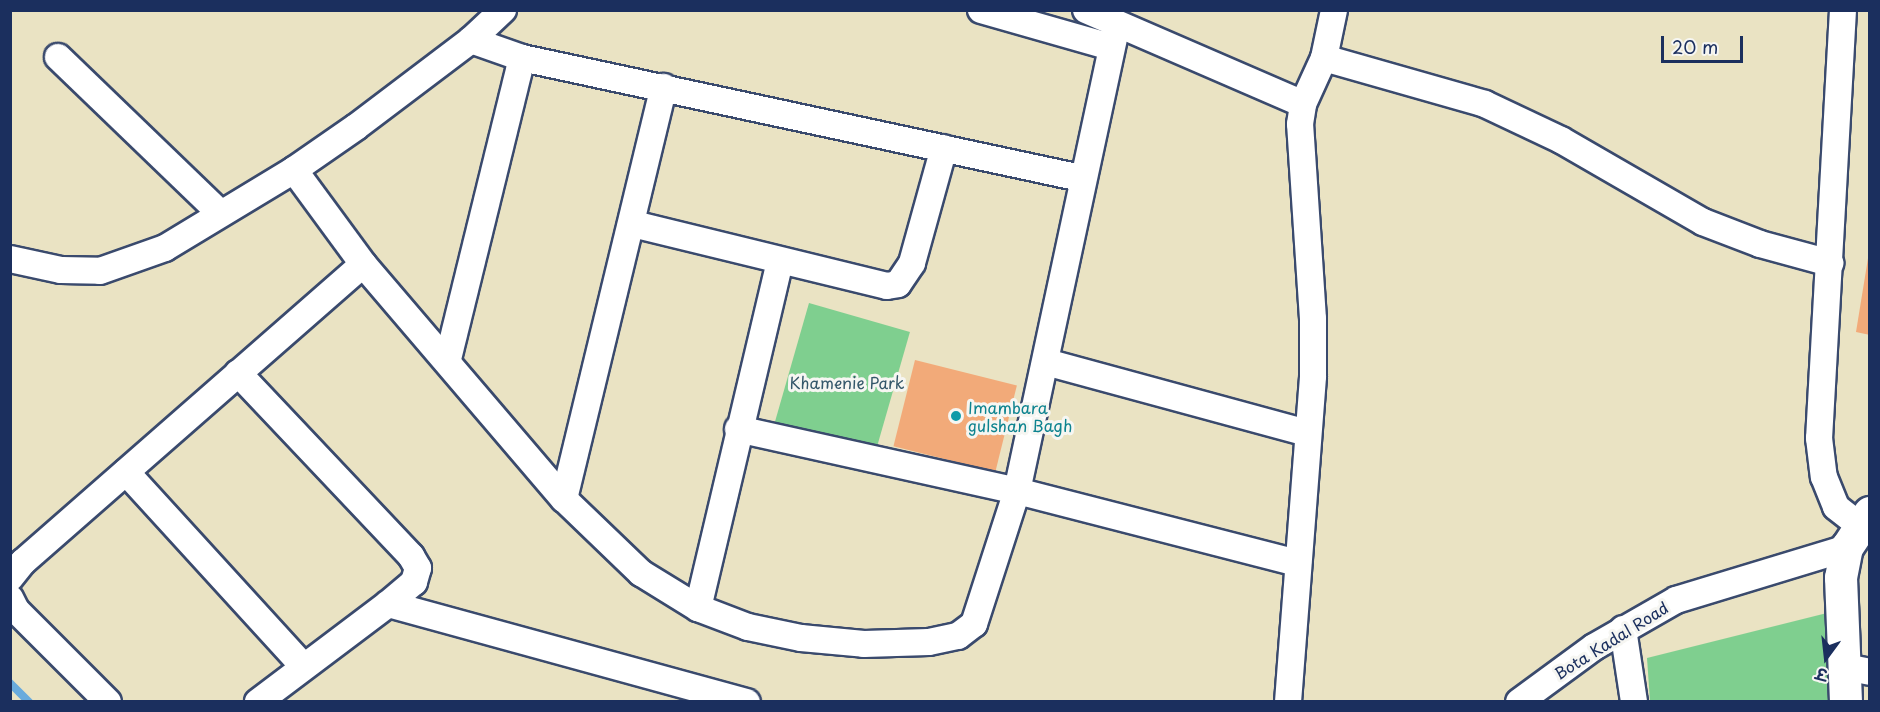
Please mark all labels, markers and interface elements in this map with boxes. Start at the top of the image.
scale bar [1664,24,1746,62]
text: 20 m [1672,33,1718,60]
park label: Khamenie Park [789,372,905,392]
place label: Imambara gulshan Bagh [968,397,1072,435]
marker: Imambara gulshan Bagh [949,409,963,423]
street label: Bota Kadal Road [1551,598,1671,682]
north arrow [1796,628,1856,688]
text: उ [1813,662,1830,688]

